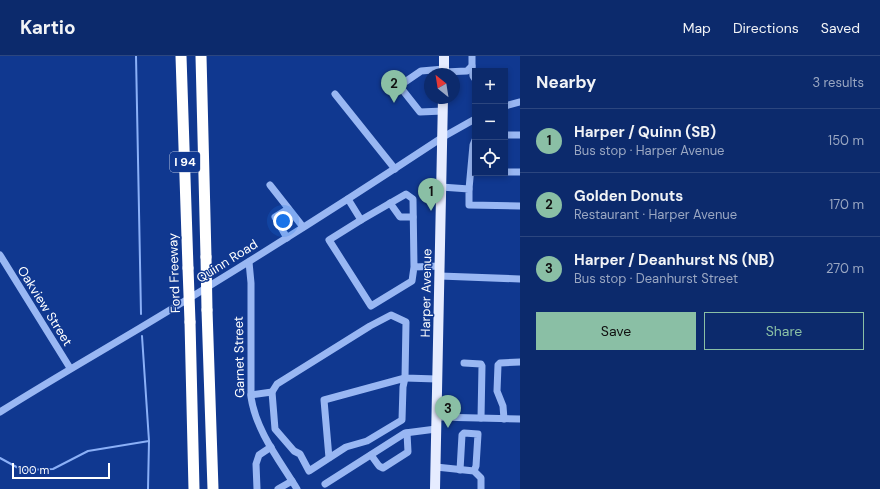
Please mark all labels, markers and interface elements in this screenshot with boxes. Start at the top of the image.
text: Kartio [20,15,76,40]
text: Map [683,19,711,37]
text: Directions [733,19,799,37]
text: Saved [821,19,860,37]
north arrow [424,68,460,104]
map controls [472,68,508,176]
button: + [472,68,508,104]
pin: 2 [381,70,407,103]
text: Nearby [536,71,596,93]
text: 3 results [812,74,864,91]
button: − [472,104,508,140]
text: Harper / Quinn (SB) [574,122,716,142]
text: 1 [547,132,551,149]
text: 150 m [828,132,864,149]
button: locate [472,140,508,176]
text: Bus stop · Harper Avenue [574,142,724,159]
road number: I 94 [170,152,200,172]
pin: 1 [418,178,444,211]
text: Golden Donuts [574,186,683,206]
text: 2 [545,196,553,213]
text: 170 m [829,196,864,213]
text: Restaurant · Harper Avenue [574,206,737,223]
your location [273,211,293,231]
street label: Ford Freeway [164,233,184,313]
street label: Quinn Road [193,235,261,287]
street label: Harper Avenue [417,249,435,337]
text: Harper / Deanhurst NS (NB) [574,250,774,270]
text: 3 [545,260,553,277]
text: 270 m [826,260,864,277]
street label: Oakview Street [14,263,76,349]
text: Bus stop · Deanhurst Street [574,270,738,287]
button: Save [536,312,696,350]
button: Share [704,312,864,350]
street label: Garnet Street [230,316,248,398]
pin: 3 [435,395,461,428]
scale bar [12,461,110,480]
text: 100 m [18,463,49,477]

